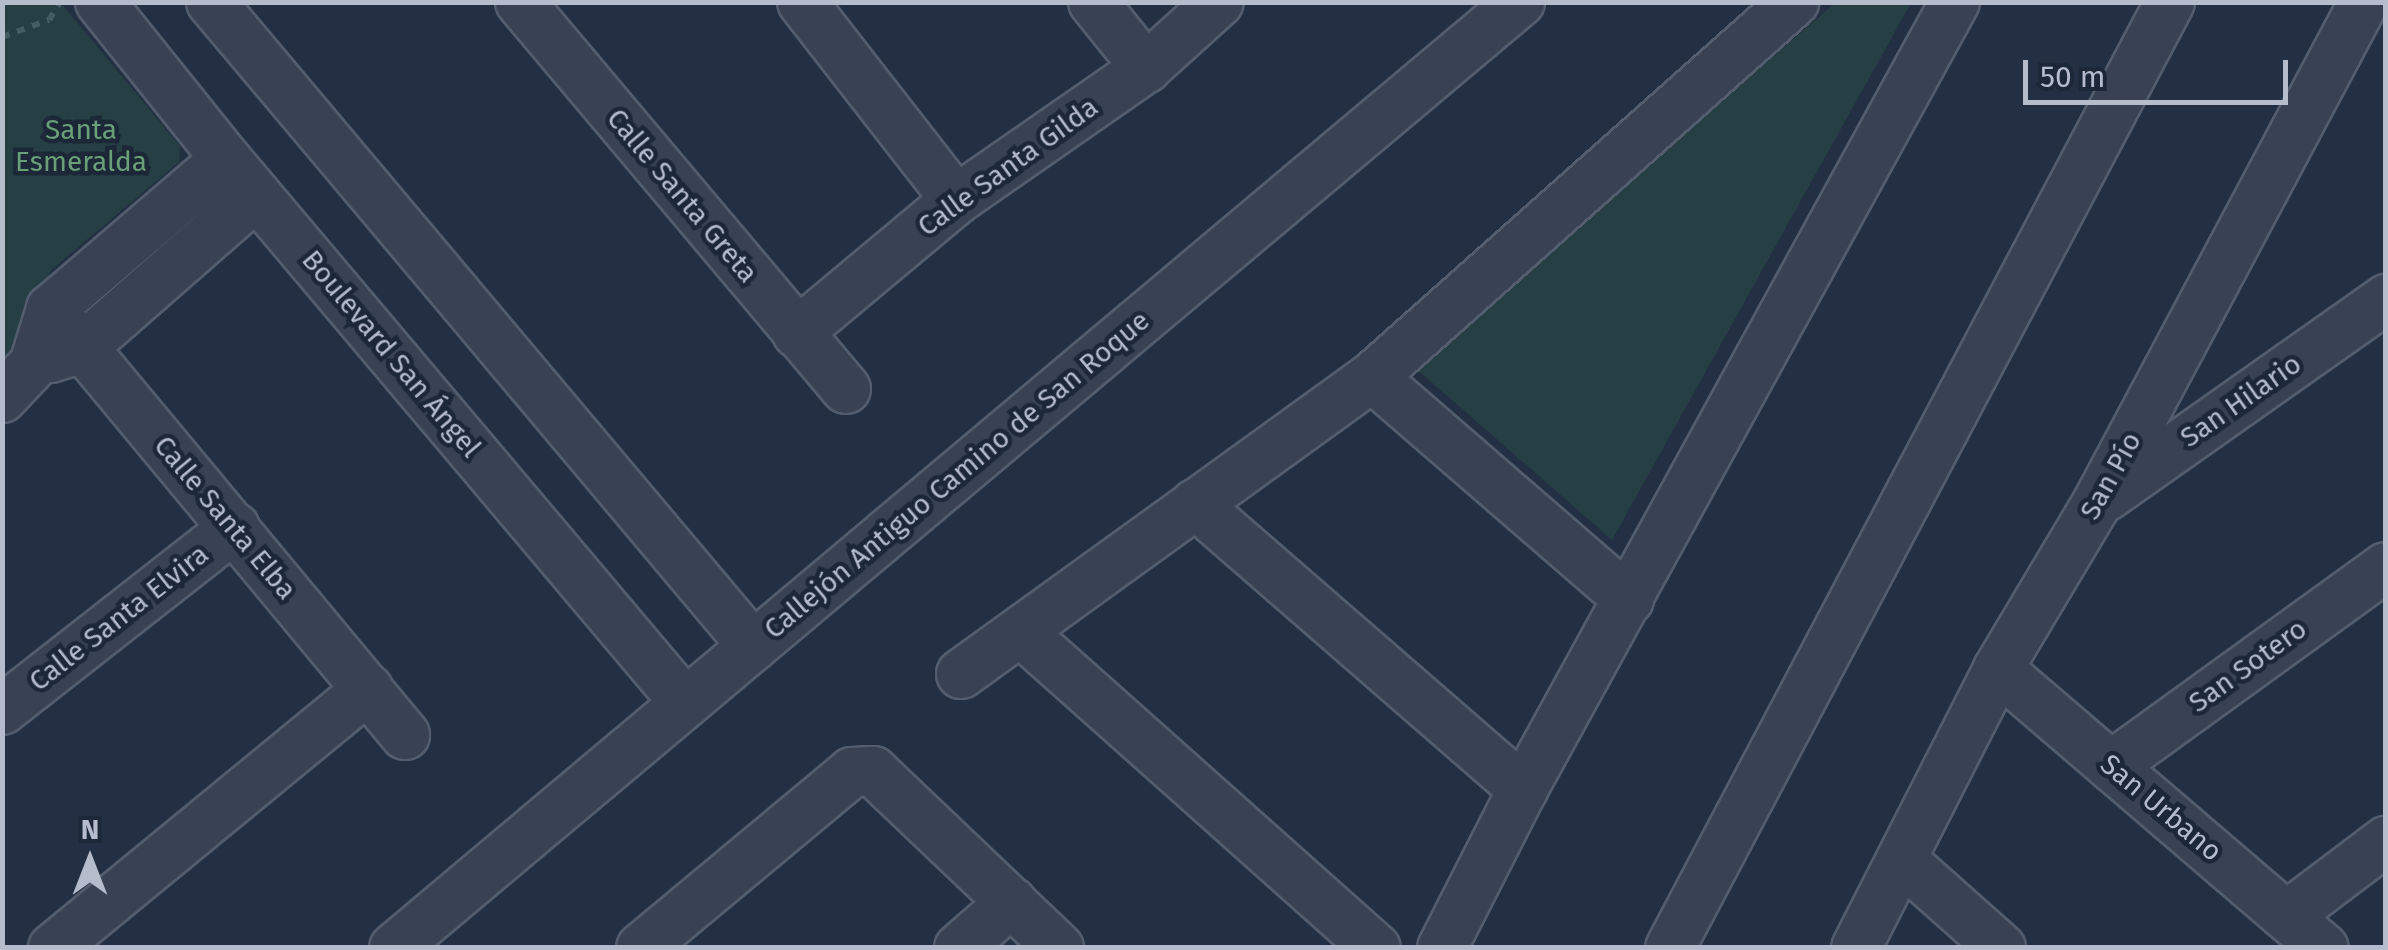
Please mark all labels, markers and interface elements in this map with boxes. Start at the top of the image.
scale bar [2028,40,2293,102]
text: 50 m [2040,59,2105,95]
street label: Calle Santa Gilda [911,90,1105,244]
street label: Calle Santa Greta [599,102,765,290]
park label: Santa Esmeralda [15,113,147,179]
street label: Boulevard San Ángel [295,244,487,464]
street label: Callejón Antiguo Camino de San Roque [758,304,1156,646]
street label: San Hilario [2174,347,2308,455]
street label: San Pío [2073,426,2149,526]
street label: Calle Santa Elba [147,429,303,607]
street label: Calle Santa Elvira [23,538,215,698]
street label: San Sotero [2183,612,2313,720]
street label: San Urbano [2094,748,2228,868]
north arrow [40,810,140,910]
text: N [81,813,99,846]

